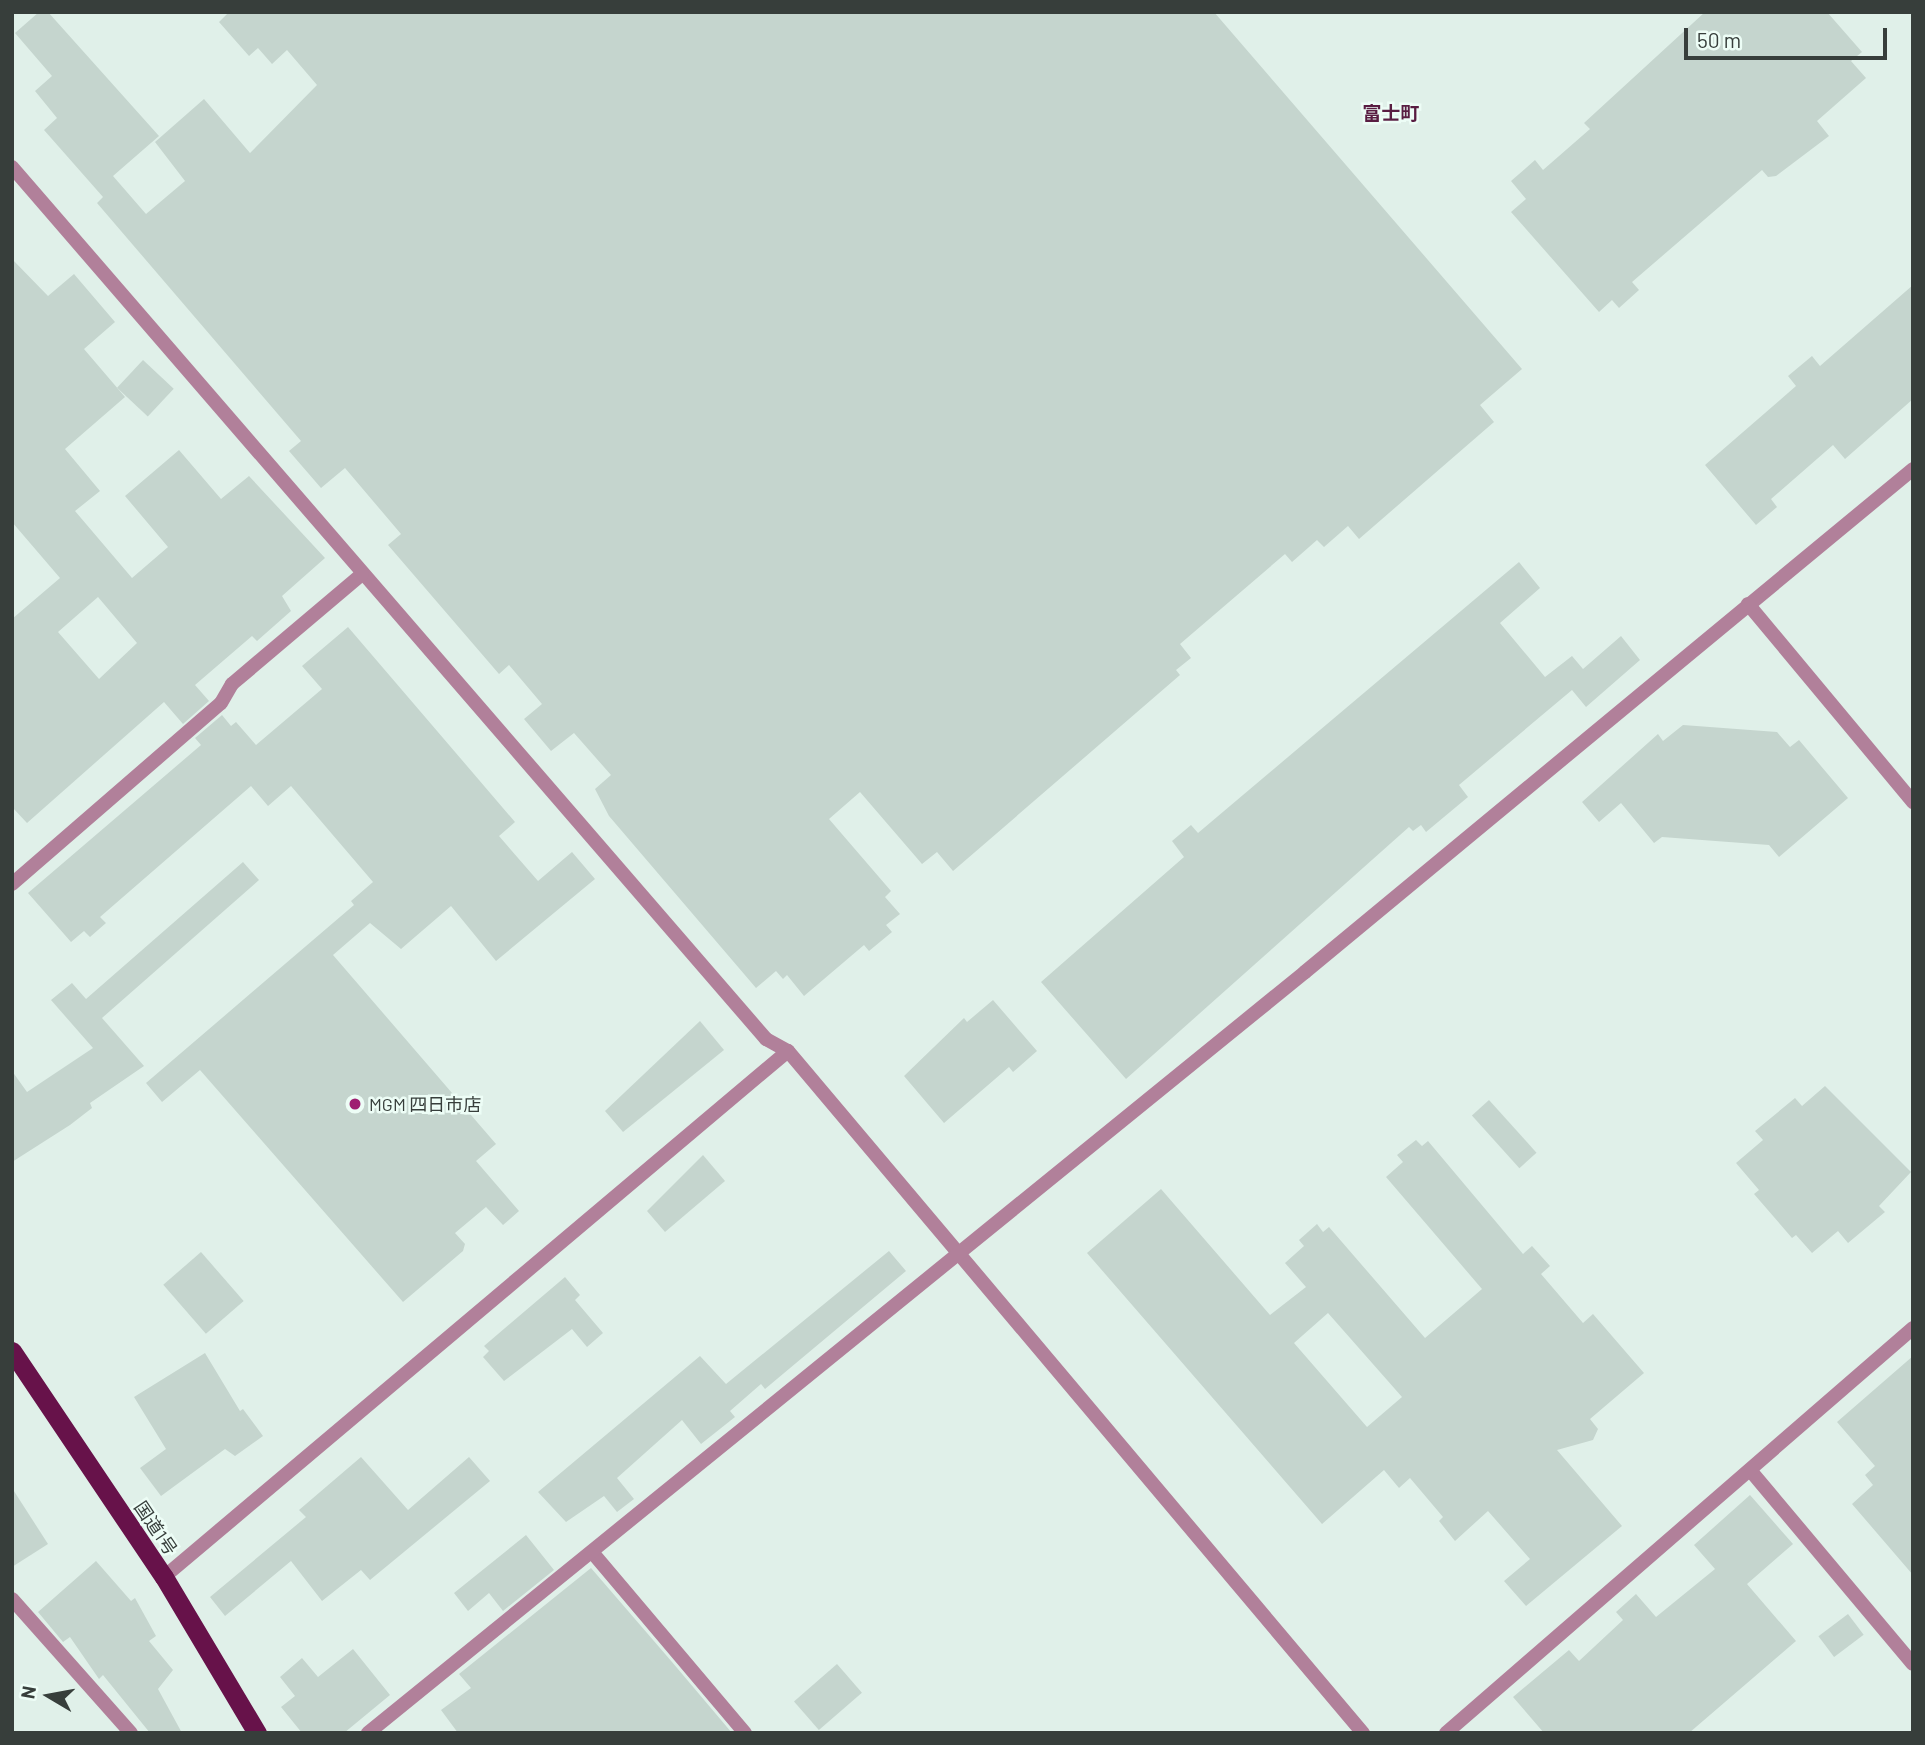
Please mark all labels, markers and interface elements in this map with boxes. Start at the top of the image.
scale bar [1687,14,1890,58]
text: 50 m [1697,27,1741,52]
district label: 富士町 [1363,102,1419,124]
place label: MGM 四日市店 [369,1093,481,1115]
marker: MGM 四日市店 [347,1096,363,1112]
street label: 国道1号 [130,1497,182,1559]
north arrow [14,1661,84,1731]
text: N [15,1684,40,1700]

